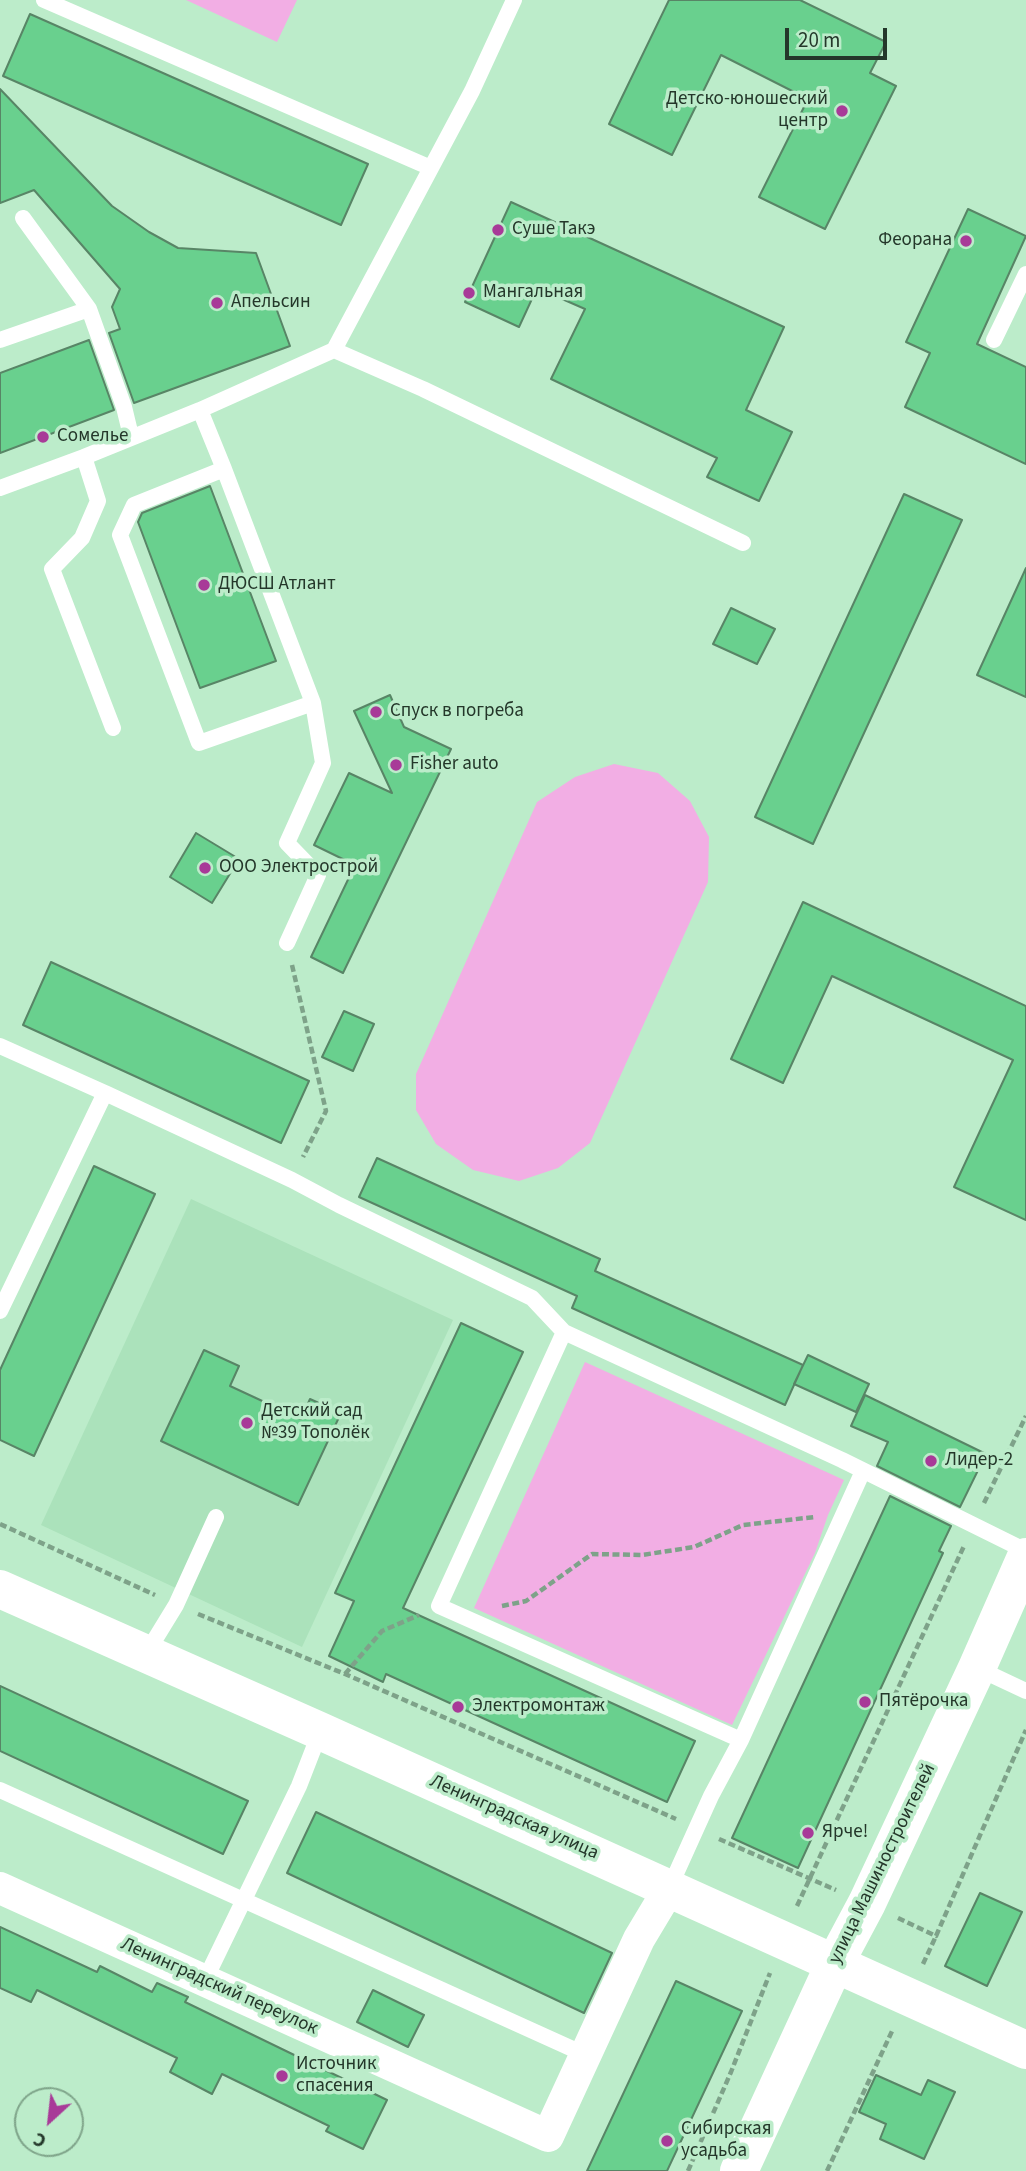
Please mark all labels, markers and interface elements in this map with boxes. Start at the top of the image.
scale bar [788,14,890,58]
text: 20 m [798,25,840,55]
place label: Детско-юношеский центр [666,89,828,133]
marker: Детско-юношеский центр [834,103,850,119]
place label: Суше Такэ [512,219,596,241]
marker: Суше Такэ [490,222,506,238]
place label: Феорана [878,230,952,252]
marker: Феорана [958,233,974,249]
place label: Мангальная [483,282,583,304]
marker: Мангальная [461,285,477,301]
place label: Апельсин [231,292,311,314]
marker: Апельсин [209,295,225,311]
place label: Сомелье [57,426,128,448]
marker: Сомелье [35,429,51,445]
place label: ДЮСШ Атлант [218,574,336,596]
marker: ДЮСШ Атлант [196,577,212,593]
place label: Спуск в погреба [390,701,524,723]
marker: Спуск в погреба [368,704,384,720]
place label: Fisher auto [410,754,499,776]
marker: Fisher auto [388,757,404,773]
place label: ООО Электрострой [219,857,378,879]
marker: ООО Электрострой [197,860,213,876]
place label: Детский сад №39 Тополёк [261,1401,370,1445]
marker: Детский сад №39 Тополёк [239,1415,255,1431]
place label: Лидер-2 [945,1450,1013,1472]
marker: Лидер-2 [923,1453,939,1469]
place label: Пятёрочка [879,1691,968,1713]
marker: Пятёрочка [857,1694,873,1710]
place label: Электромонтаж [472,1696,605,1718]
marker: Электромонтаж [450,1699,466,1715]
street label: улица Машиностроителей [825,1760,941,1968]
street label: Ленинградская улица [426,1771,602,1865]
place label: Ярче! [822,1822,868,1844]
marker: Ярче! [800,1825,816,1841]
street label: Ленинградский переулок [117,1933,321,2041]
place label: Источник спасения [296,2054,376,2098]
marker: Источник спасения [274,2068,290,2084]
north arrow [14,2087,84,2157]
place label: Сибирская усадьба [681,2119,771,2163]
text: С [29,2125,51,2154]
marker: Сибирская усадьба [659,2133,675,2149]

